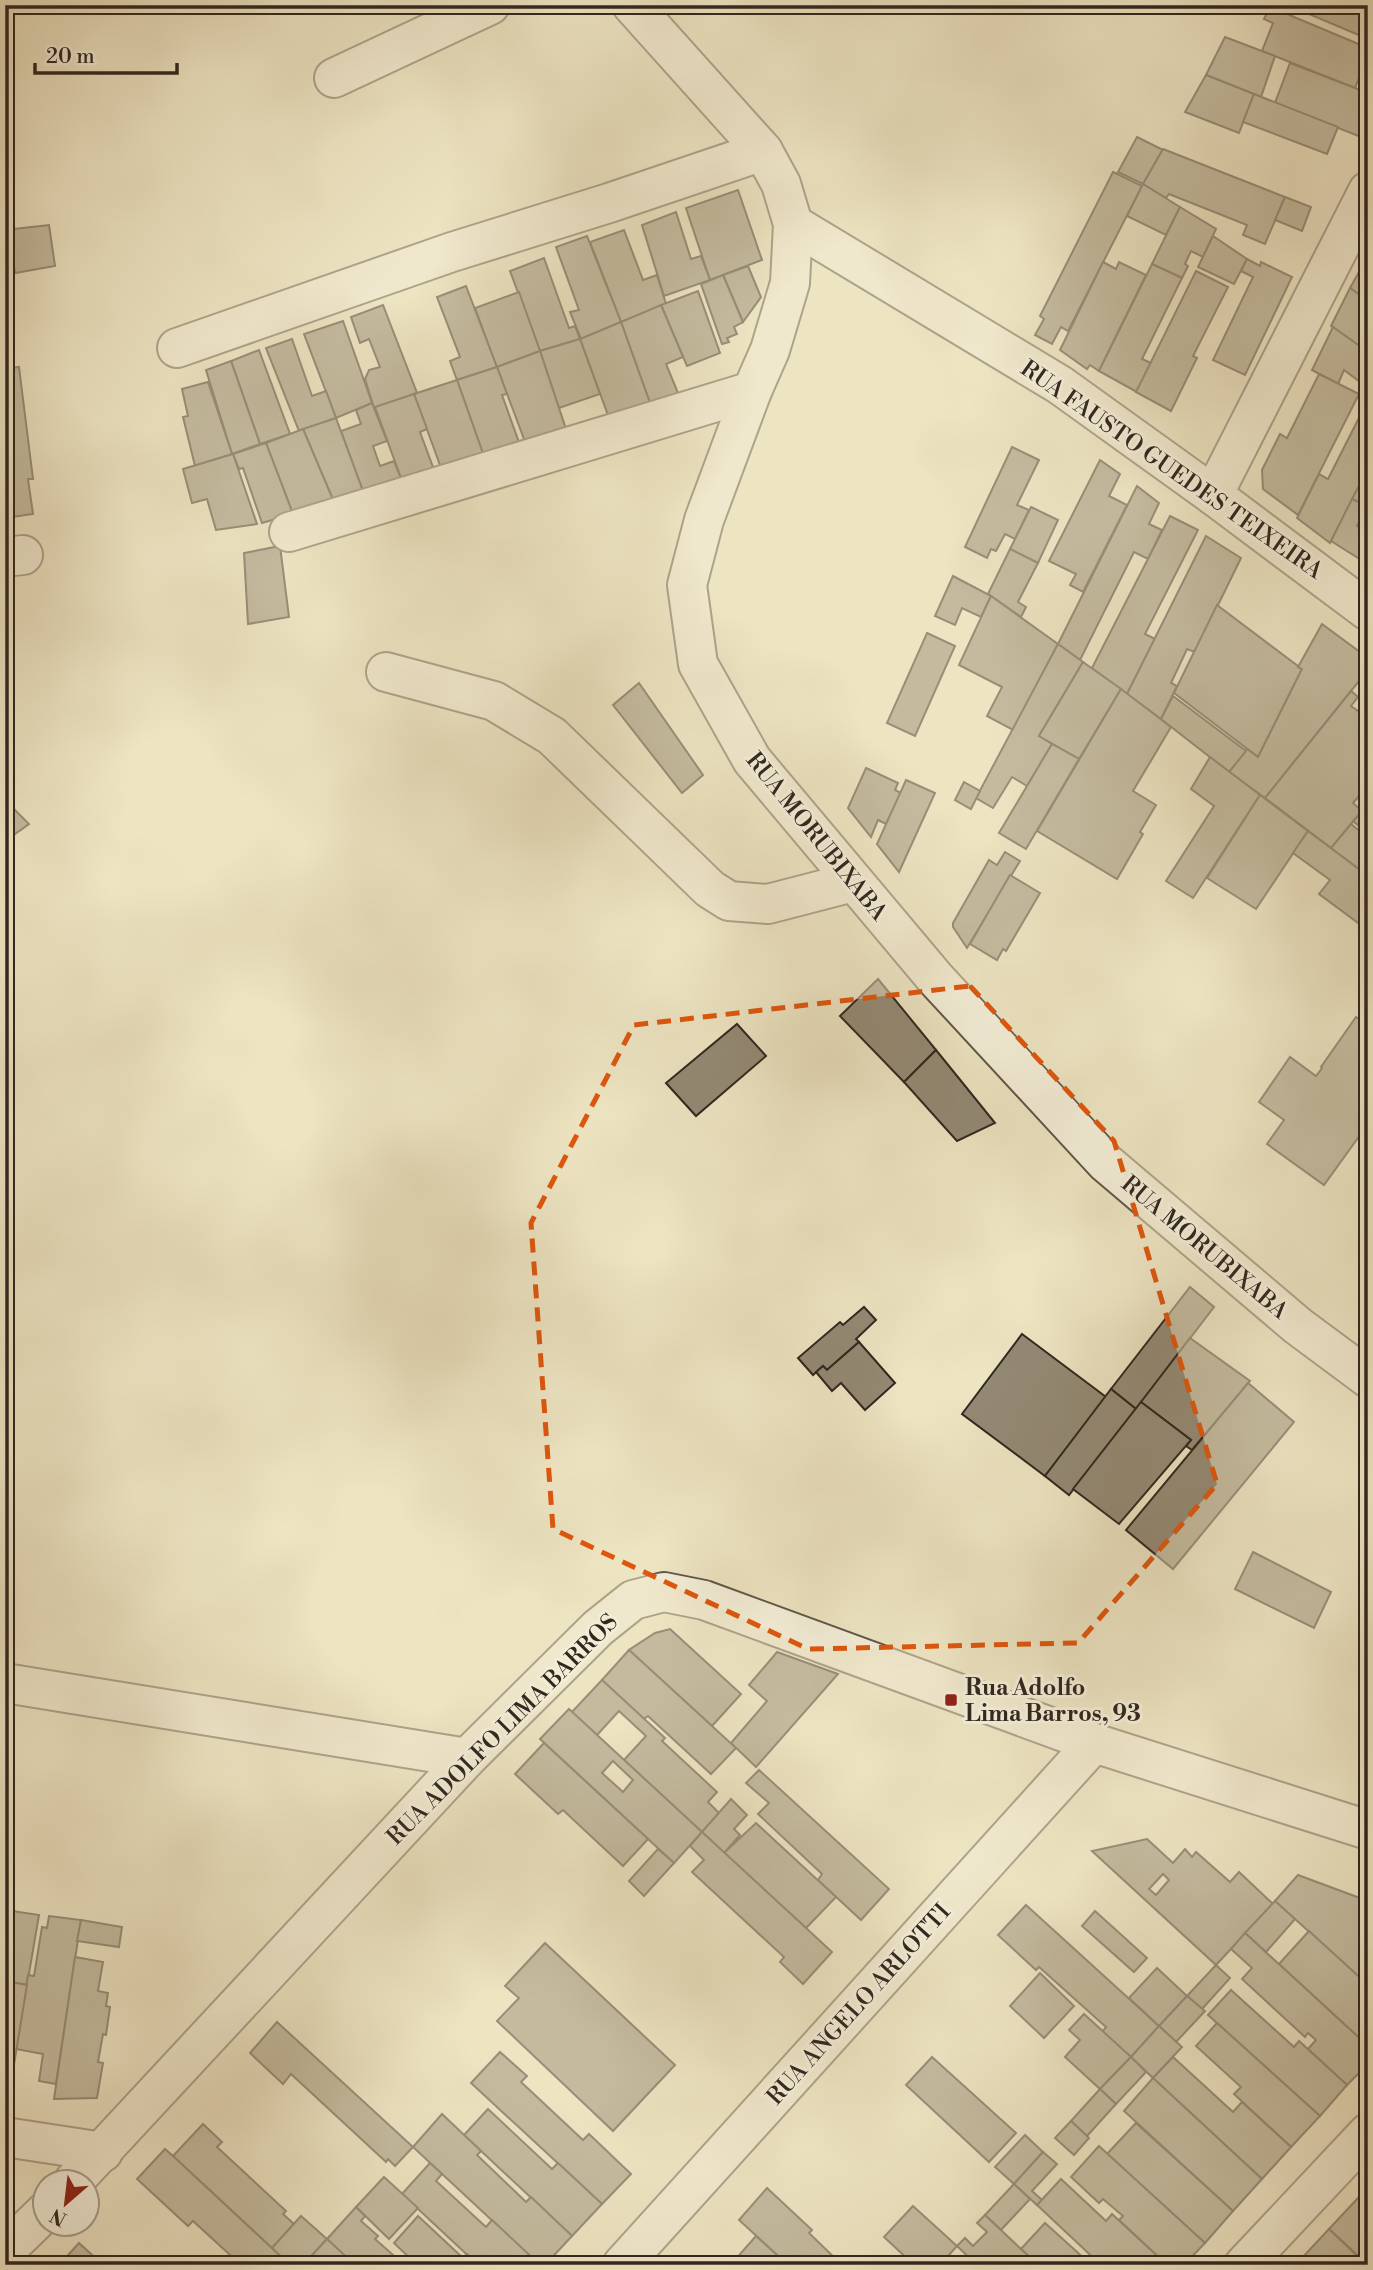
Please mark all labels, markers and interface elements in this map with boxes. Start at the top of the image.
scale bar [35,32,177,76]
text: 20 m [46,44,95,70]
street label: RUA FAUSTO GUEDES TEIXEIRA [1015,354,1329,586]
street label: RUA MORUBIXABA [740,747,894,927]
street label: RUA MORUBIXABA [1115,1170,1294,1326]
street label: RUA ADOLFO LIMA BARROS [381,1608,624,1851]
place label: Rua Adolfo Lima Barros, 93 [965,1674,1141,1728]
marker: Rua Adolfo Lima Barros, 93 [943,1692,959,1708]
street label: RUA ANGELO ARLOTTI [761,1898,957,2111]
north arrow [32,2168,102,2238]
text: N [46,2203,71,2231]

